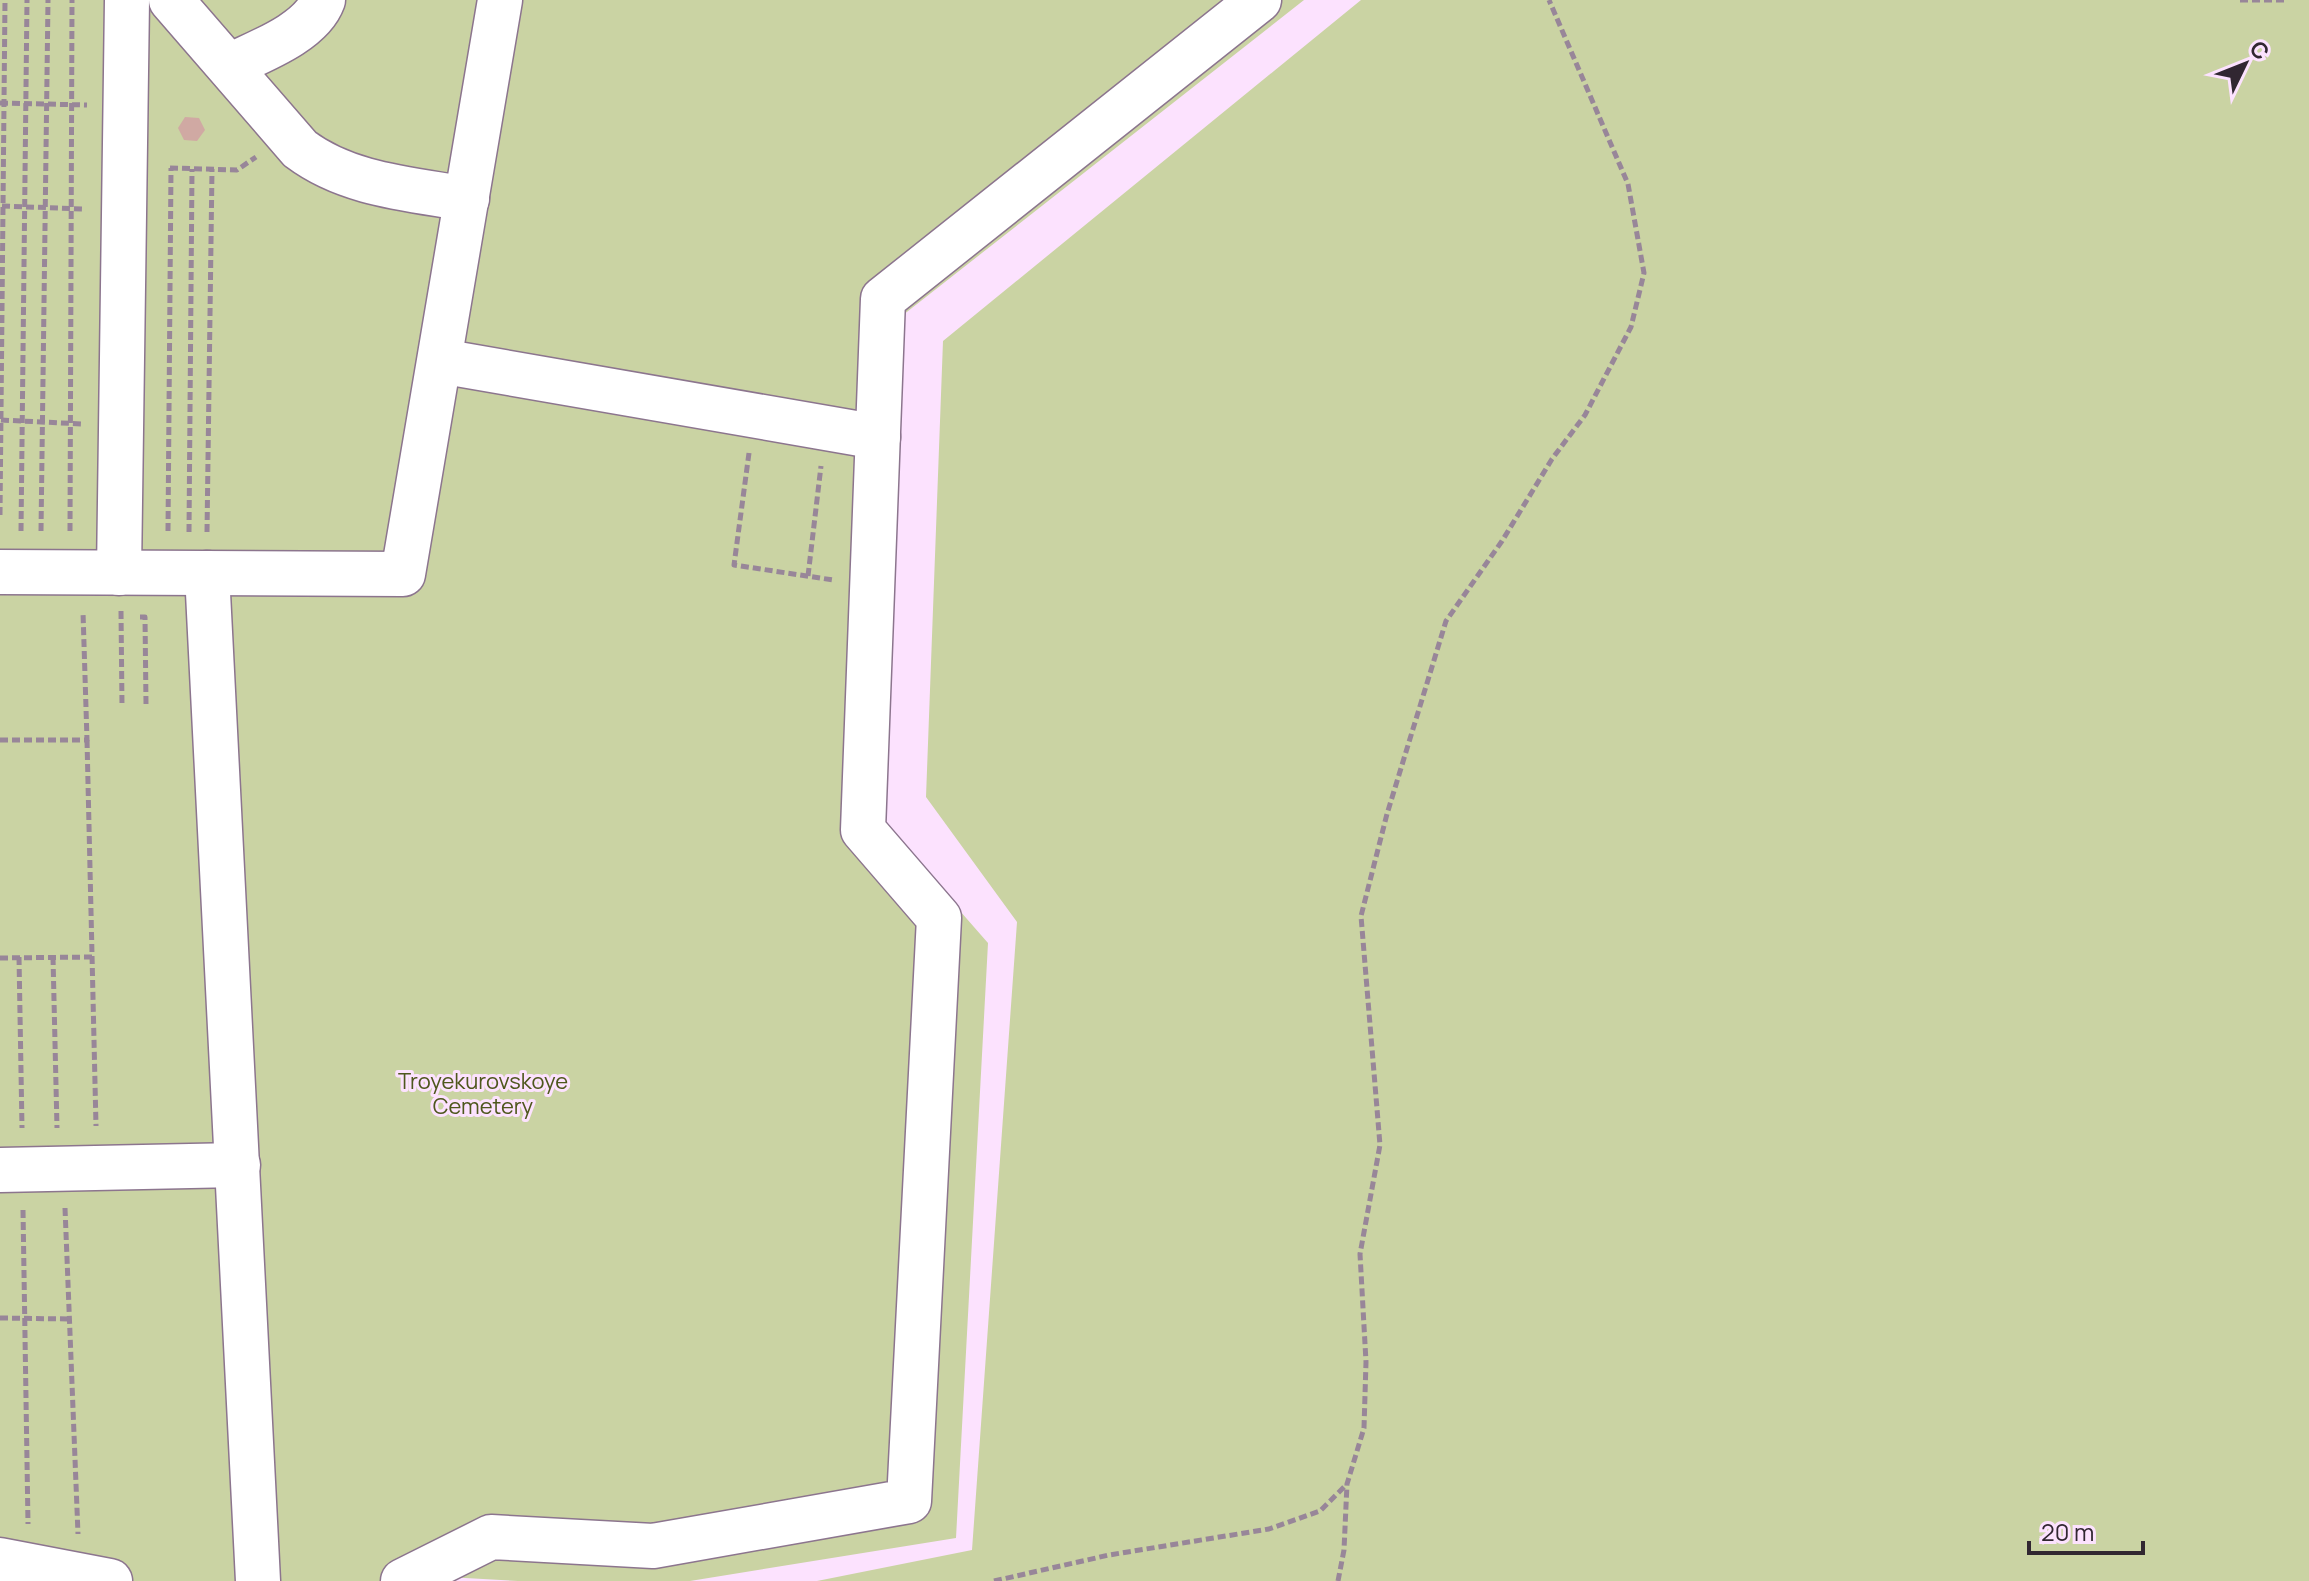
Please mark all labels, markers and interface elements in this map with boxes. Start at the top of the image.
north arrow [2205,24,2285,104]
text: С [2243,34,2276,67]
park label: Troyekurovskoye Cemetery [398,1066,568,1121]
scale bar [2029,1505,2143,1555]
text: 20 m [2041,1515,2094,1548]

